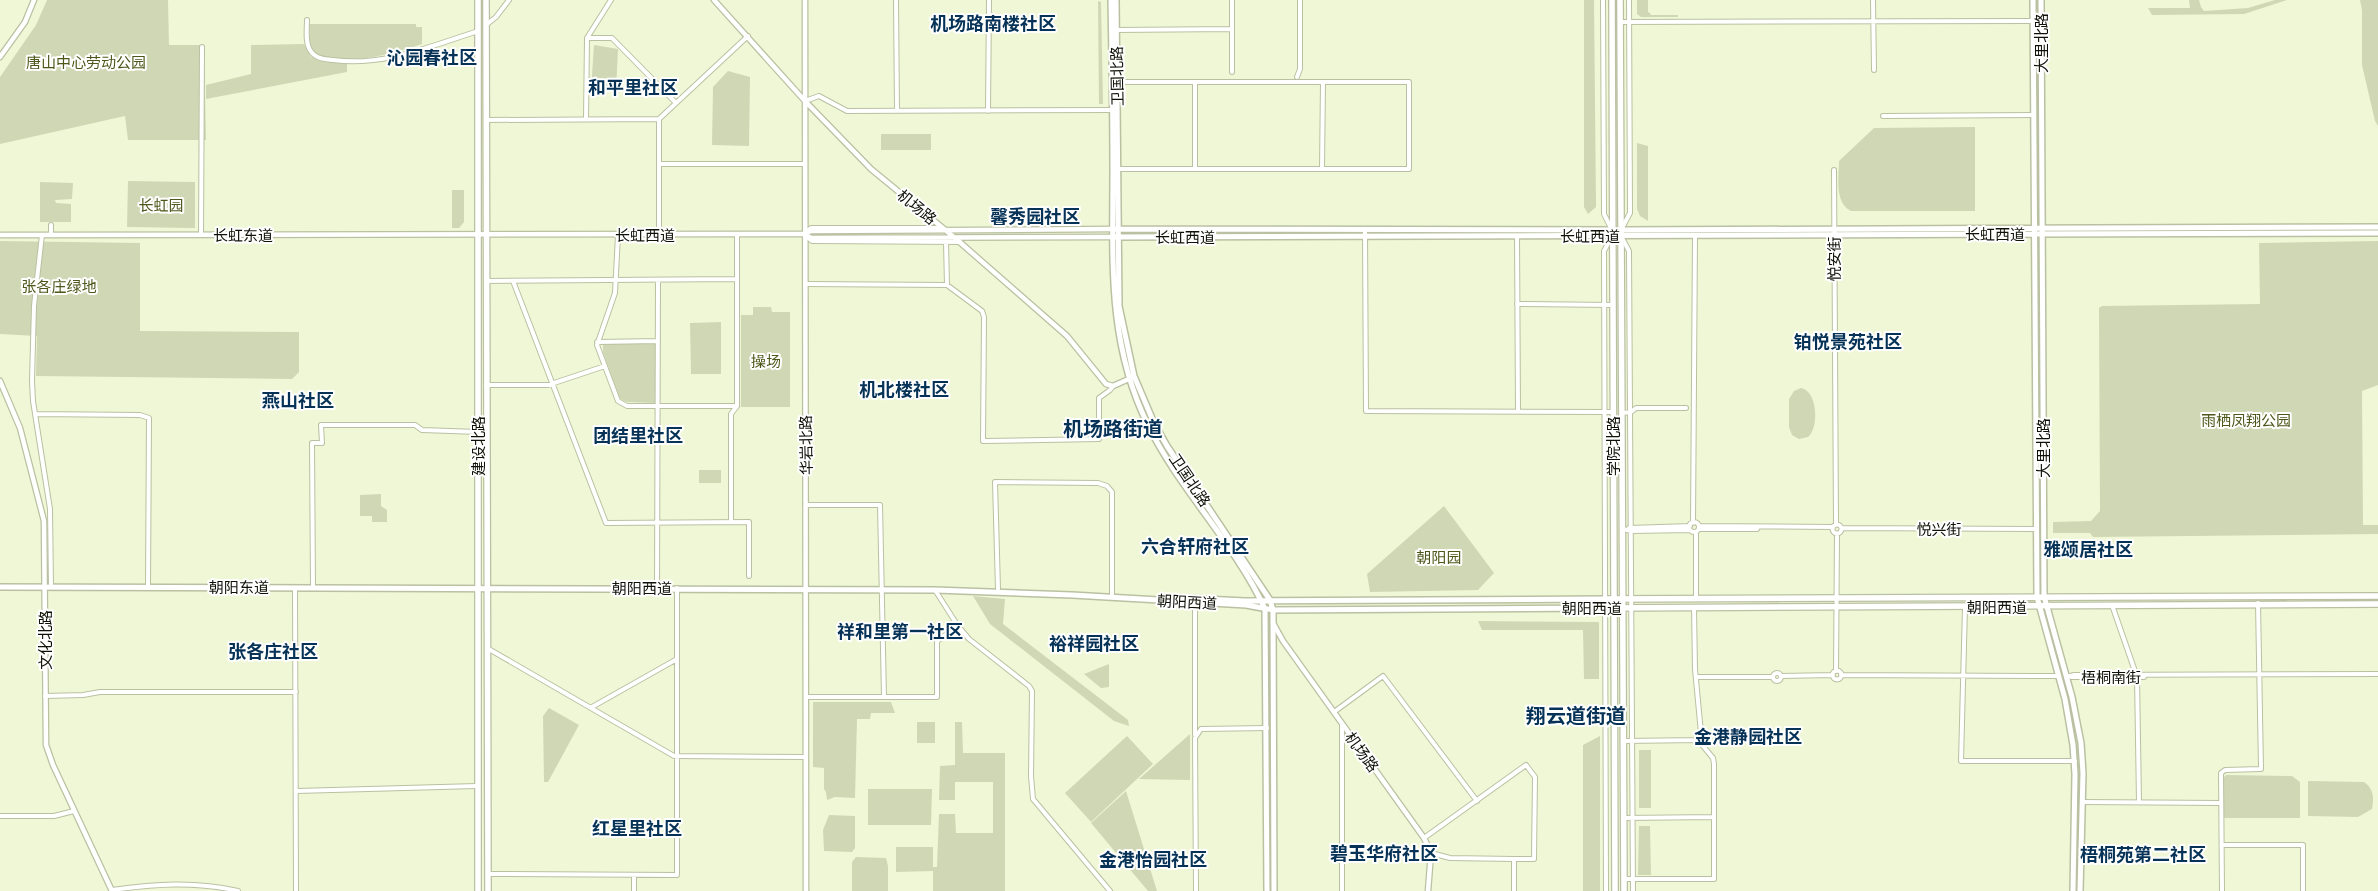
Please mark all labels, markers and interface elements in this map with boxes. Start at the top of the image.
district label: 机场路南楼社区 [930,12,1056,35]
street label: 大里北路 [2032,13,2051,73]
district label: 沁园春社区 [387,46,477,69]
street label: 卫国北路 [1107,46,1127,106]
park label: 唐山中心劳动公园 [26,53,146,72]
district label: 和平里社区 [588,76,678,99]
street label: 机场路 [894,185,940,229]
park label: 长虹园 [138,196,184,215]
district label: 馨秀园社区 [990,205,1080,228]
street label: 长虹西道 [1965,225,2025,244]
street label: 长虹东道 [213,226,273,245]
street label: 长虹西道 [615,226,675,245]
street label: 长虹西道 [1560,227,1620,246]
street label: 长虹西道 [1155,228,1215,247]
street label: 悦安街 [1825,236,1844,282]
park label: 张各庄绿地 [21,277,97,296]
district label: 铂悦景苑社区 [1794,330,1902,353]
park label: 操场 [751,352,781,371]
district label: 机北楼社区 [859,378,949,401]
district label: 燕山社区 [262,389,334,412]
park label: 雨栖凤翔公园 [2201,411,2291,430]
street label: 华岩北路 [796,415,816,475]
street label: 建设北路 [469,416,488,476]
district label: 机场路街道 [1063,416,1163,441]
street label: 学院北路 [1604,416,1623,476]
street label: 大里北路 [2034,418,2053,478]
district label: 团结里社区 [593,424,683,447]
street label: 卫国北路 [1165,450,1215,510]
street label: 悦兴街 [1916,520,1962,539]
district label: 六合轩府社区 [1141,535,1249,558]
district label: 雅颂居社区 [2043,538,2133,561]
park label: 朝阳园 [1416,548,1462,567]
street label: 朝阳东道 [209,578,269,597]
street label: 朝阳西道 [612,579,672,598]
street label: 朝阳西道 [1157,591,1217,613]
street label: 朝阳西道 [1967,598,2027,617]
street label: 朝阳西道 [1562,599,1622,618]
street label: 文化北路 [36,610,55,670]
district label: 祥和里第一社区 [837,620,963,643]
district label: 裕祥园社区 [1049,632,1139,655]
district label: 张各庄社区 [228,640,318,663]
street label: 梧桐南街 [2081,668,2141,687]
district label: 翔云道街道 [1526,703,1626,728]
district label: 金港静园社区 [1694,725,1802,748]
street label: 机场路 [1341,728,1383,776]
district label: 红星里社区 [592,817,682,840]
district label: 碧玉华府社区 [1330,842,1438,865]
district label: 梧桐苑第二社区 [2080,843,2206,866]
district label: 金港怡园社区 [1099,848,1207,871]

